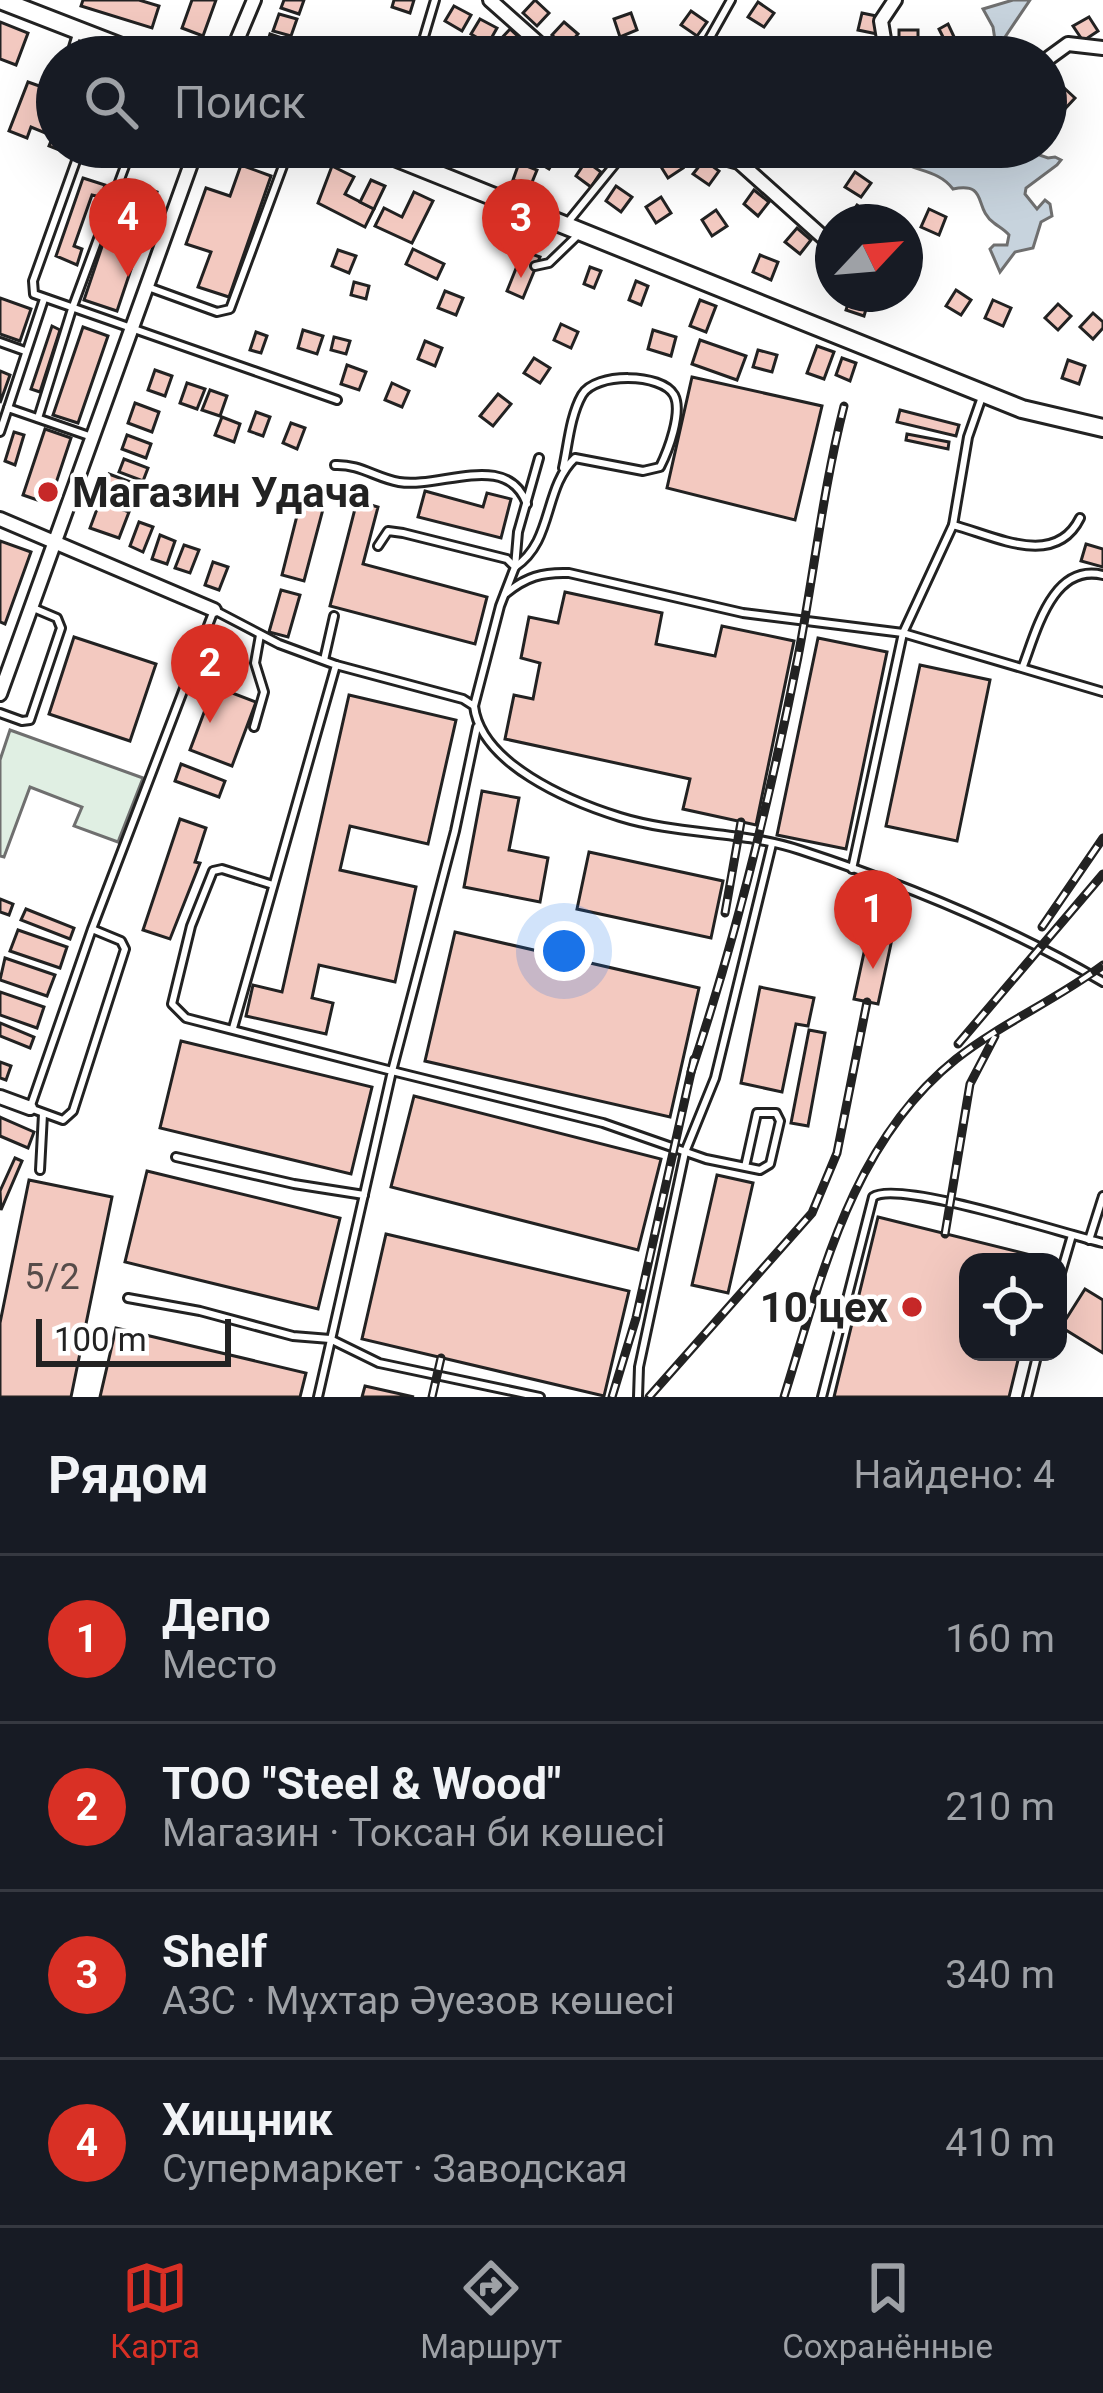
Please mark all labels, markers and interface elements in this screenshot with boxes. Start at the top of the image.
search box [36,36,1067,168]
icon: search [78,69,144,135]
text: Поиск [174,76,306,129]
pin: 4 [89,178,167,277]
pin: 3 [482,179,560,278]
north arrow [815,204,923,312]
place label: Магазин Удача [72,468,370,517]
marker: Магазин Удача [35,479,61,505]
pin: 2 [171,624,249,723]
pin: 1 [834,870,912,969]
your location [534,921,594,981]
map controls [959,1253,1067,1361]
button: locate [959,1253,1067,1361]
house number: 5/2 [24,1256,80,1298]
place label: 10 цех [760,1283,889,1332]
marker: 10 цех [899,1294,925,1320]
scale bar [36,1313,231,1366]
text: 100 m [54,1320,147,1359]
text: Рядом [48,1446,209,1505]
text: Найдено: 4 [853,1452,1055,1498]
text: Депо [162,1589,271,1642]
text: 1 [76,1616,98,1662]
text: 160 m [945,1616,1055,1662]
text: Место [162,1642,277,1688]
text: TOO "Steel & Wood" [162,1757,561,1810]
text: 2 [76,1784,98,1830]
text: 210 m [945,1784,1055,1830]
text: Магазин · Токсан би көшесі [162,1810,665,1856]
text: Shelf [162,1925,267,1978]
text: 3 [76,1952,98,1998]
text: 340 m [945,1952,1055,1998]
text: АЗС · Мұхтар Әуезов көшесі [162,1978,675,2024]
text: Хищник [162,2093,333,2146]
text: 4 [76,2120,98,2166]
text: 410 m [945,2120,1055,2166]
text: Супермаркет · Заводская [162,2146,628,2192]
tab: Карта [110,2255,200,2366]
tab: Маршрут [420,2255,562,2366]
tab: Сохранённые [782,2255,993,2366]

